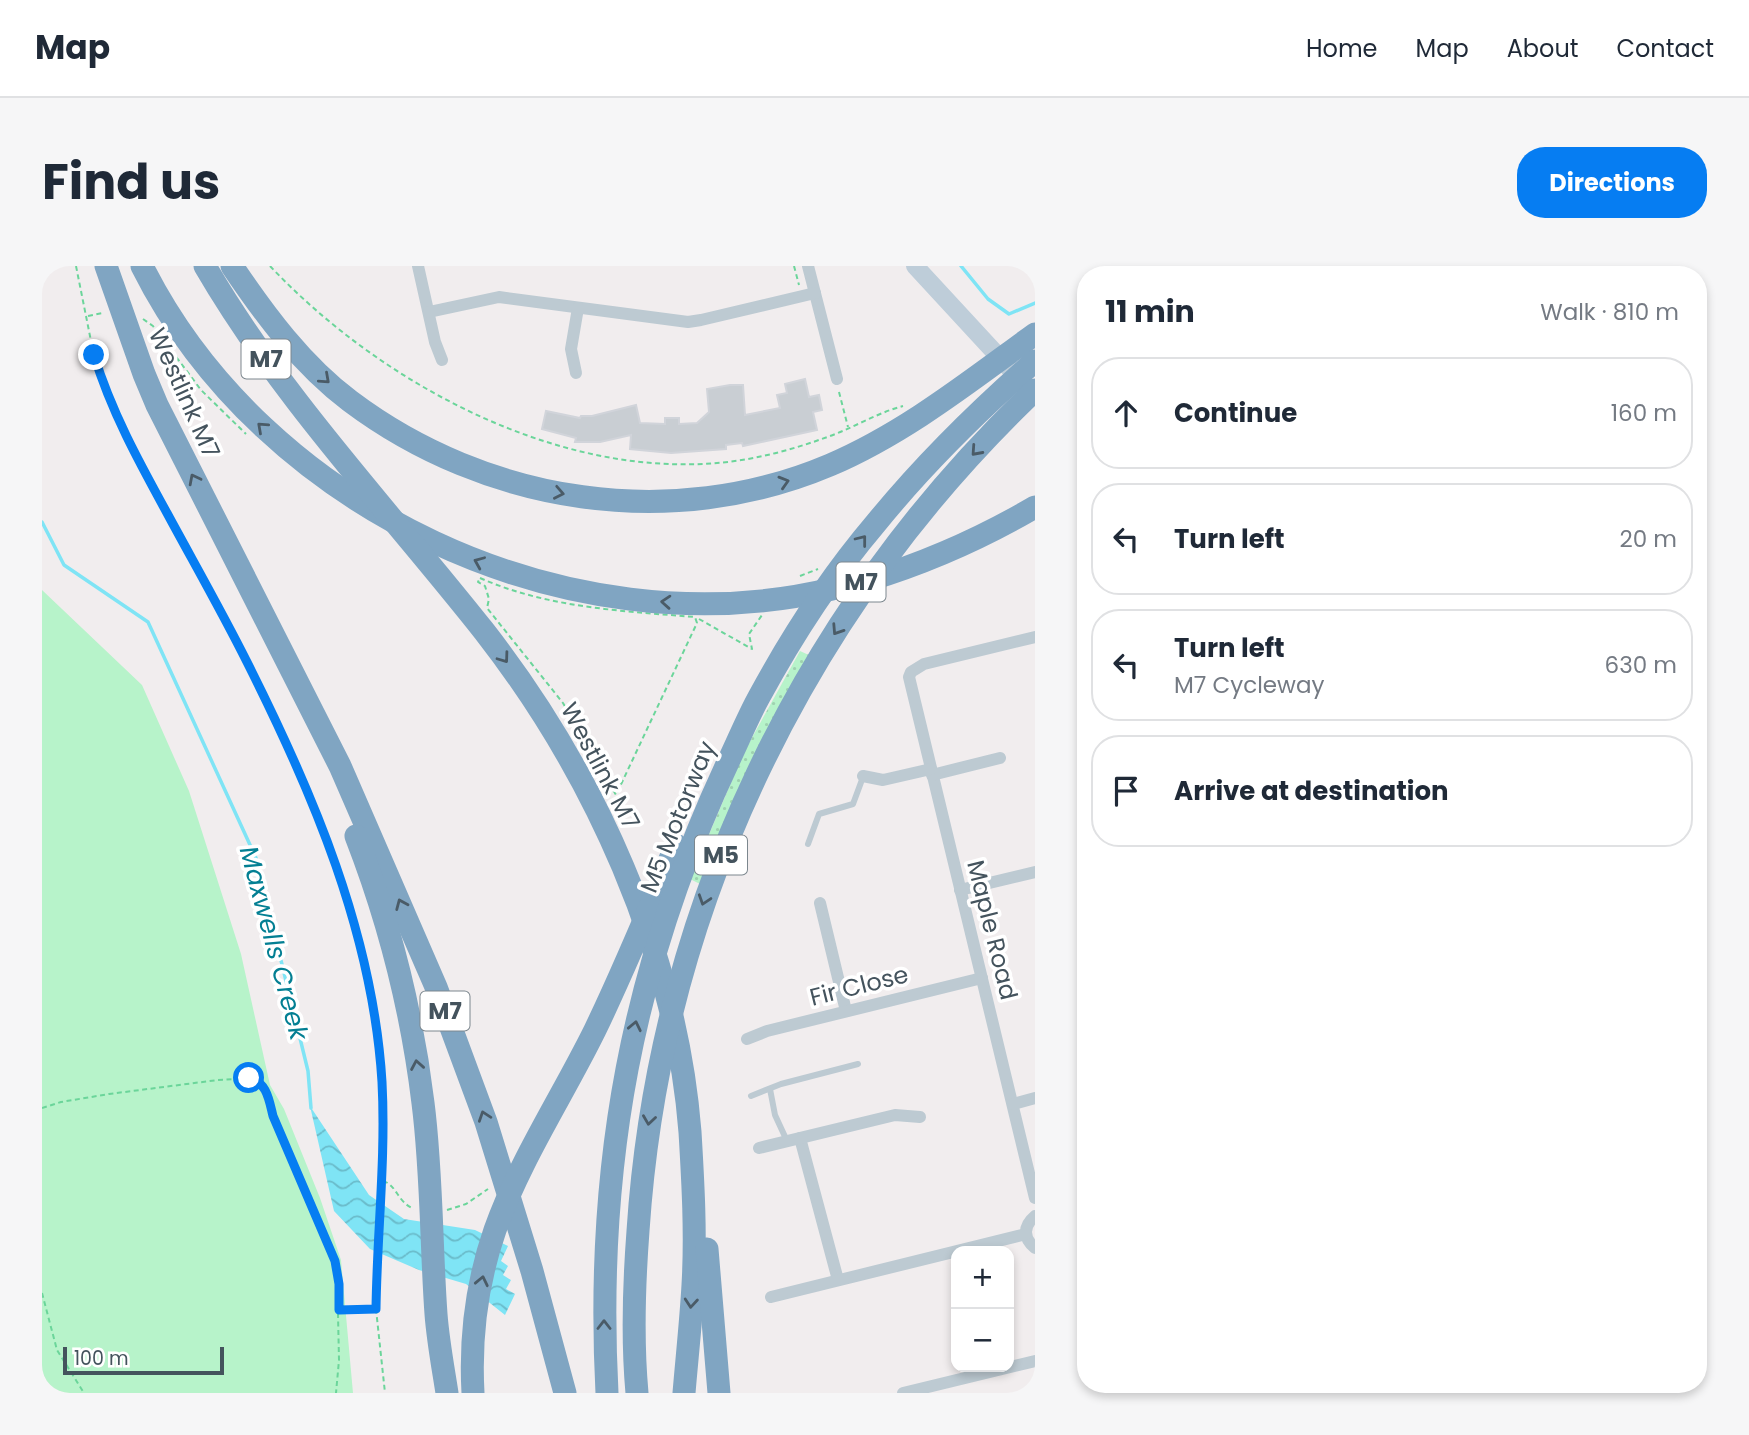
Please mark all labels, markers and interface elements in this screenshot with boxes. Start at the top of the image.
text: Map [35,24,110,71]
text: Home [1306,32,1378,65]
text: Map [1416,32,1469,65]
text: About [1507,32,1578,65]
text: Contact [1616,32,1714,65]
button: Directions [1517,147,1707,218]
text: Find us [42,148,220,216]
text: 11 min [1105,290,1195,333]
text: Walk · 810 m [1540,296,1679,328]
street label: Westlink M7 [141,322,228,463]
route end [78,339,109,370]
road number: M7 [242,340,290,379]
one-way arrow [317,371,330,384]
icon: ahead [1107,394,1145,432]
text: Continue [1174,395,1297,431]
text: 160 m [1611,397,1677,429]
one-way arrow [257,423,270,435]
one-way arrow [972,443,984,456]
one-way arrow [189,474,203,486]
one-way arrow [778,475,790,490]
one-way arrow [553,485,565,500]
icon: left [1107,520,1145,558]
text: Turn left [1174,521,1285,557]
text: 20 m [1619,523,1677,555]
one-way arrow [854,535,867,548]
one-way arrow [474,557,486,571]
road number: M7 [836,562,886,602]
one-way arrow [660,594,671,609]
one-way arrow [832,622,845,635]
text: Turn left [1174,630,1285,666]
icon: left [1107,646,1145,684]
text: 630 m [1605,649,1677,681]
one-way arrow [496,650,508,663]
text: M7 Cycleway [1174,669,1324,701]
street label: Westlink M7 [553,697,648,835]
street label: M5 Motorway [635,737,721,897]
icon: arrive [1107,772,1145,810]
text: Arrive at destination [1174,773,1449,809]
road number: M5 [695,835,747,874]
water label: Maxwells Creek [231,842,318,1045]
street label: Maple Road [959,857,1026,1003]
one-way arrow [698,893,713,905]
one-way arrow [395,899,409,911]
street label: Fir Close [806,957,912,1014]
road number: M7 [420,992,470,1030]
one-way arrow [627,1020,642,1032]
one-way arrow [410,1060,425,1071]
route start [233,1062,264,1093]
one-way arrow [478,1110,492,1122]
one-way arrow [642,1114,657,1126]
map controls [951,1246,1014,1372]
button: + [951,1246,1014,1309]
one-way arrow [473,1275,488,1287]
one-way arrow [684,1297,699,1308]
button: − [951,1309,1014,1372]
one-way arrow [596,1319,612,1330]
scale bar [63,1344,224,1376]
text: 100 m [74,1345,129,1372]

